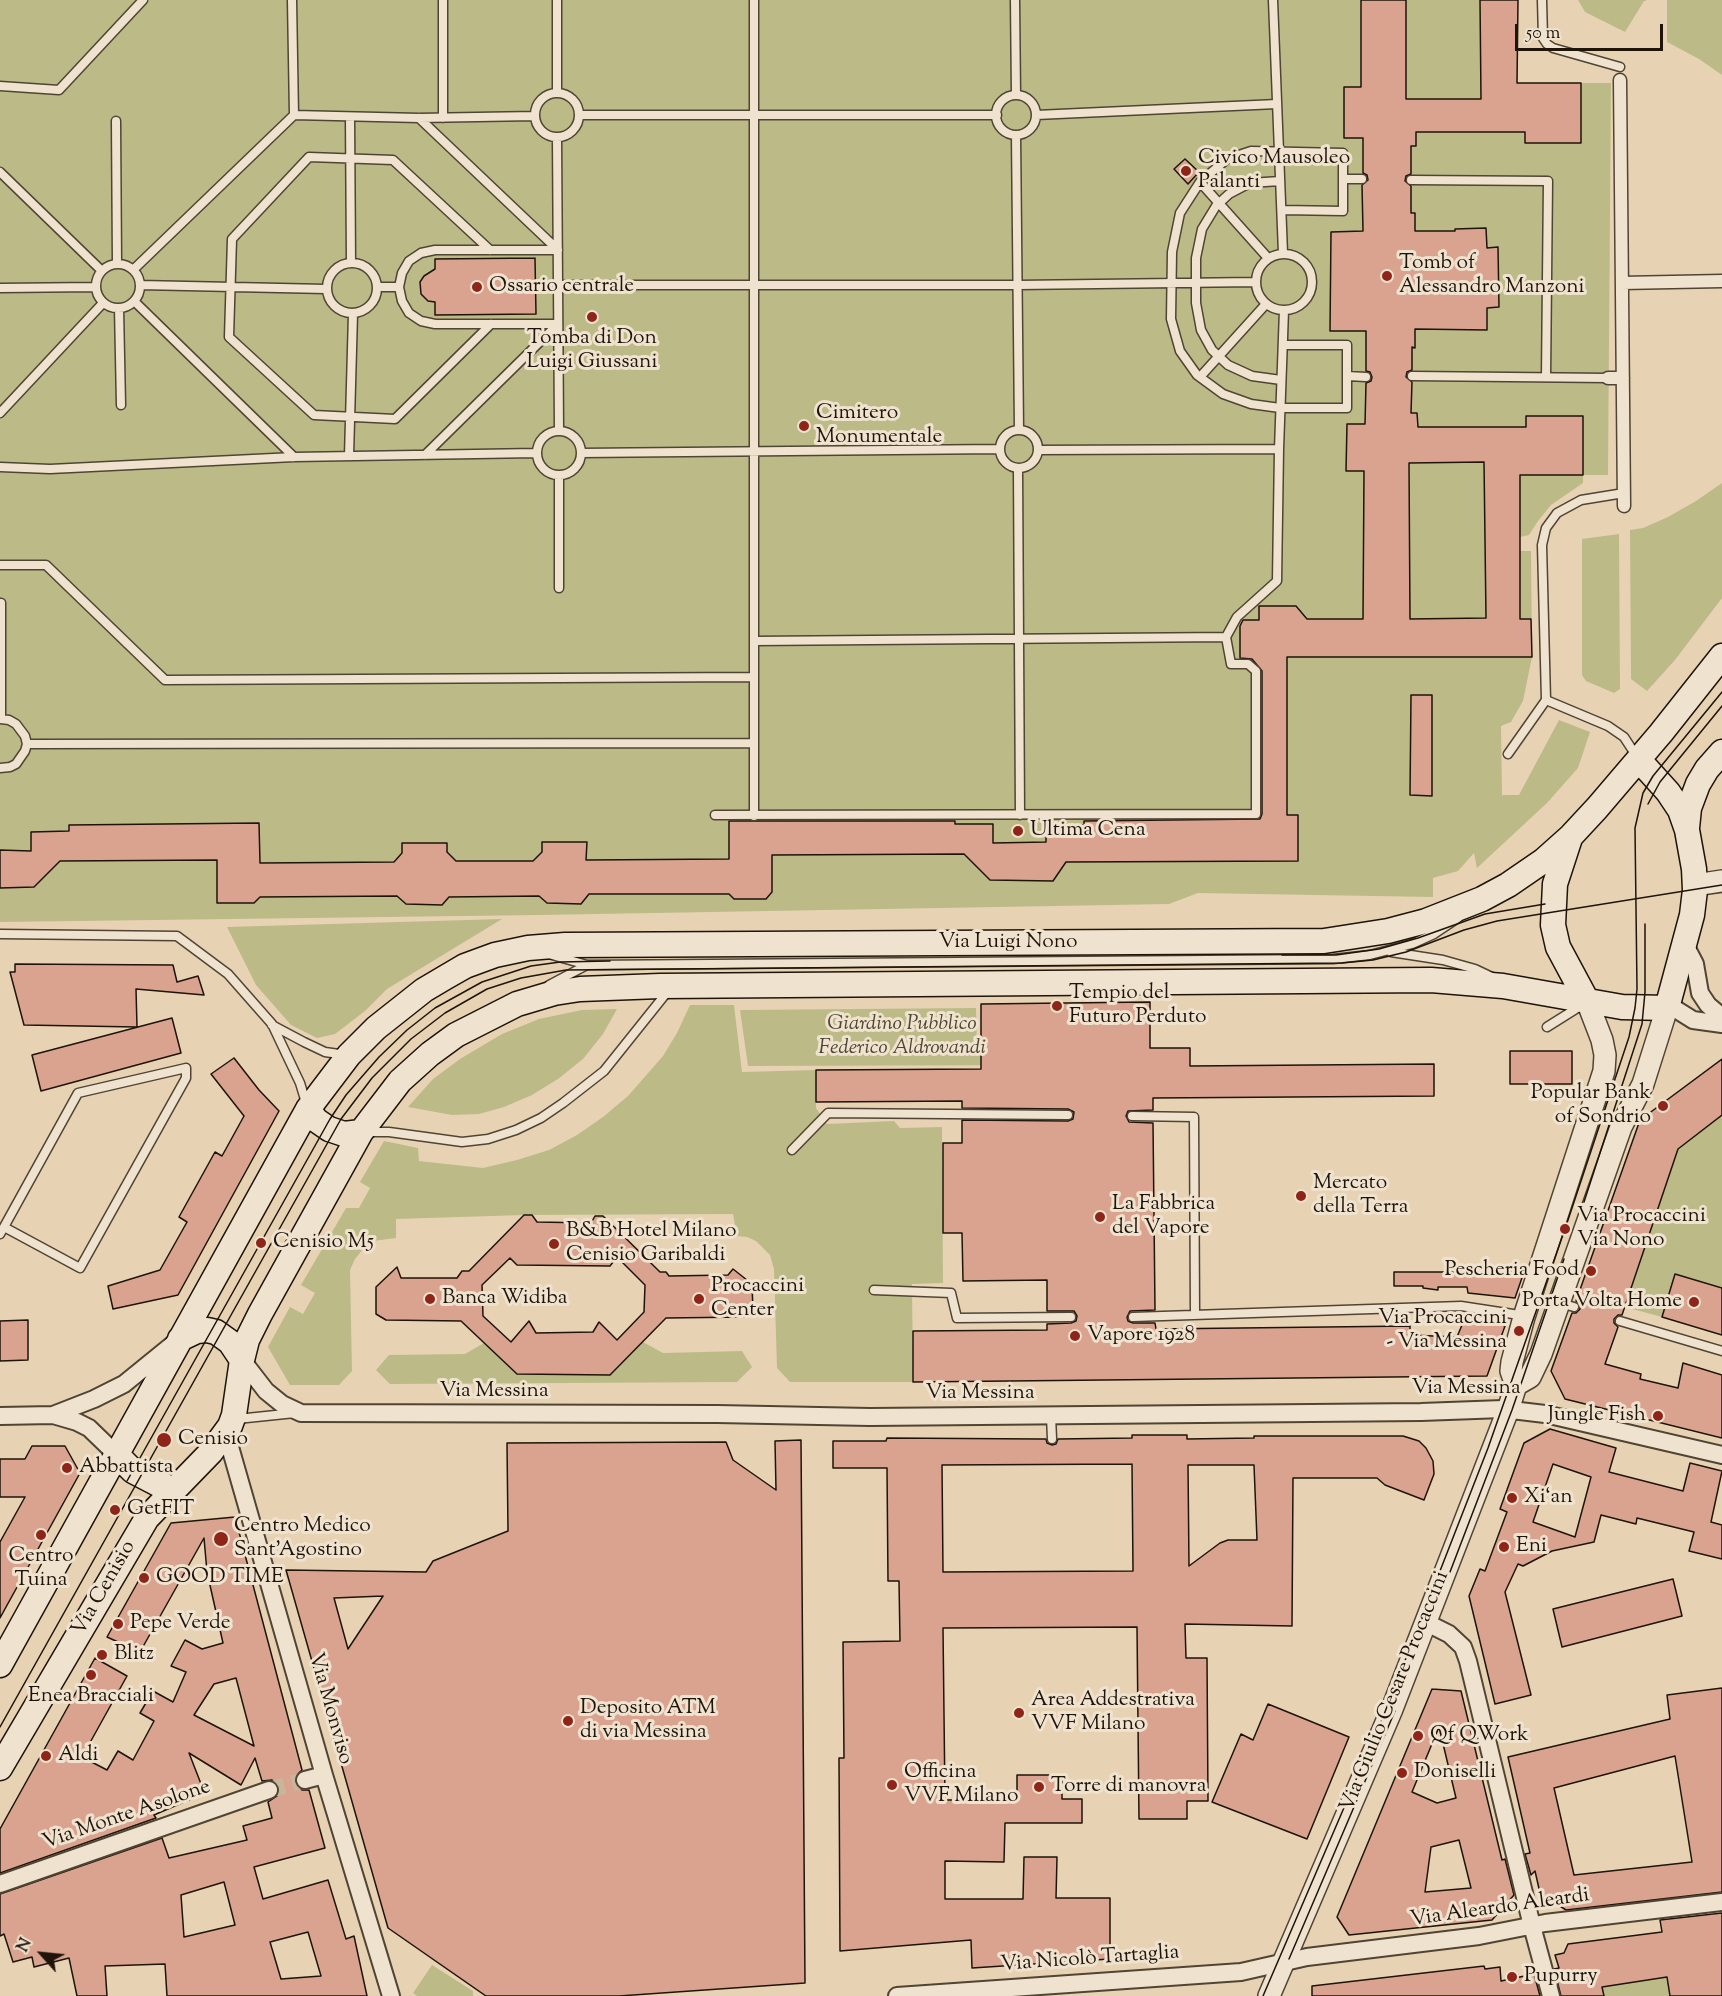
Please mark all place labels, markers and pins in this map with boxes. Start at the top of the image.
place label: Civico Mausoleo Palanti [1198,146,1350,196]
marker: Civico Mausoleo Palanti [1179,164,1193,178]
place label: Tomb of Alessandro Manzoni [1399,251,1585,301]
marker: Tomb of Alessandro Manzoni [1380,269,1394,283]
place label: Ossario centrale [489,274,634,300]
marker: Ossario centrale [470,280,484,294]
marker: Tomba di Don Luigi Giussani [585,310,599,324]
place label: Tomba di Don Luigi Giussani [527,326,657,376]
place label: Cimitero Monumentale [816,401,942,451]
marker: Cimitero Monumentale [797,419,811,433]
place label: Ultima Cena [1030,818,1146,844]
marker: Ultima Cena [1011,824,1025,838]
place label: Tempio del Futuro Perduto [1069,981,1207,1031]
marker: Tempio del Futuro Perduto [1050,999,1064,1013]
place label: Popular Bank of Sondrio [1531,1081,1651,1131]
marker: Popular Bank of Sondrio [1656,1099,1670,1113]
place label: Mercato della Terra [1313,1171,1408,1221]
marker: Mercato della Terra [1294,1189,1308,1203]
place label: La Fabbrica del Vapore [1112,1192,1215,1242]
place label: Via Procaccini Via Nono [1577,1204,1706,1254]
marker: La Fabbrica del Vapore [1093,1210,1107,1224]
place label: B&B Hotel Milano Cenisio Garibaldi [566,1219,736,1269]
marker: Via Procaccini Via Nono [1558,1222,1572,1236]
place label: Cenisio M5 [273,1230,374,1256]
marker: Cenisio M5 [254,1236,268,1250]
marker: B&B Hotel Milano Cenisio Garibaldi [547,1237,561,1251]
place label: Pescheria Food [1445,1258,1579,1284]
marker: Pescheria Food [1584,1264,1598,1278]
place label: Procaccini Center [711,1274,804,1324]
place label: Banca Widiba [442,1286,567,1312]
place label: Porta Volta Home [1522,1289,1682,1315]
marker: Banca Widiba [423,1292,437,1306]
marker: Procaccini Center [692,1292,706,1306]
marker: Porta Volta Home [1687,1295,1701,1309]
place label: Via Procaccini - Via Messina [1378,1306,1507,1356]
place label: Vapore 1928 [1087,1323,1195,1349]
marker: Via Procaccini - Via Messina [1512,1324,1526,1338]
marker: Vapore 1928 [1068,1329,1082,1343]
place label: Jungle Fish [1548,1403,1646,1429]
marker: Jungle Fish [1651,1409,1665,1423]
place label: Cenisio [178,1427,248,1453]
marker: Cenisio [155,1431,173,1449]
place label: Abbattista [79,1455,174,1481]
marker: Abbattista [60,1461,74,1475]
place label: Xi‘an [1524,1485,1573,1511]
marker: Xi‘an [1505,1491,1519,1505]
place label: GetFIT [127,1497,194,1523]
marker: GetFIT [108,1503,122,1517]
place label: Centro Medico Sant'Agostino [234,1514,371,1564]
marker: Centro Tuina [34,1528,48,1542]
marker: Centro Medico Sant'Agostino [212,1530,230,1548]
place label: Eni [1516,1534,1547,1560]
marker: Eni [1497,1540,1511,1554]
place label: Centro Tuina [9,1544,73,1594]
place label: GOOD TIME [156,1565,284,1591]
marker: GOOD TIME [137,1571,151,1585]
place label: Pepe Verde [130,1611,230,1637]
marker: Pepe Verde [111,1617,125,1631]
place label: Blitz [114,1642,154,1668]
marker: Blitz [95,1648,109,1662]
marker: Enea Bracciali [84,1668,98,1682]
place label: Enea Bracciali [28,1684,154,1710]
place label: Area Addestrativa VVF Milano [1031,1688,1195,1738]
place label: Deposito ATM di via Messina [580,1696,716,1746]
marker: Area Addestrativa VVF Milano [1012,1706,1026,1720]
marker: Deposito ATM di via Messina [561,1714,575,1728]
place label: Qf QWork [1430,1723,1528,1749]
marker: Qf QWork [1411,1729,1425,1743]
place label: Aldi [58,1743,99,1769]
marker: Aldi [39,1749,53,1763]
place label: Officina VVF Milano [904,1760,1018,1810]
place label: Doniselli [1414,1760,1496,1786]
marker: Doniselli [1395,1766,1409,1780]
place label: Torre di manovra [1051,1774,1206,1800]
marker: Officina VVF Milano [885,1778,899,1792]
marker: Torre di manovra [1032,1780,1046,1794]
place label: Pupurry [1524,1964,1598,1990]
marker: Pupurry [1505,1970,1519,1984]

